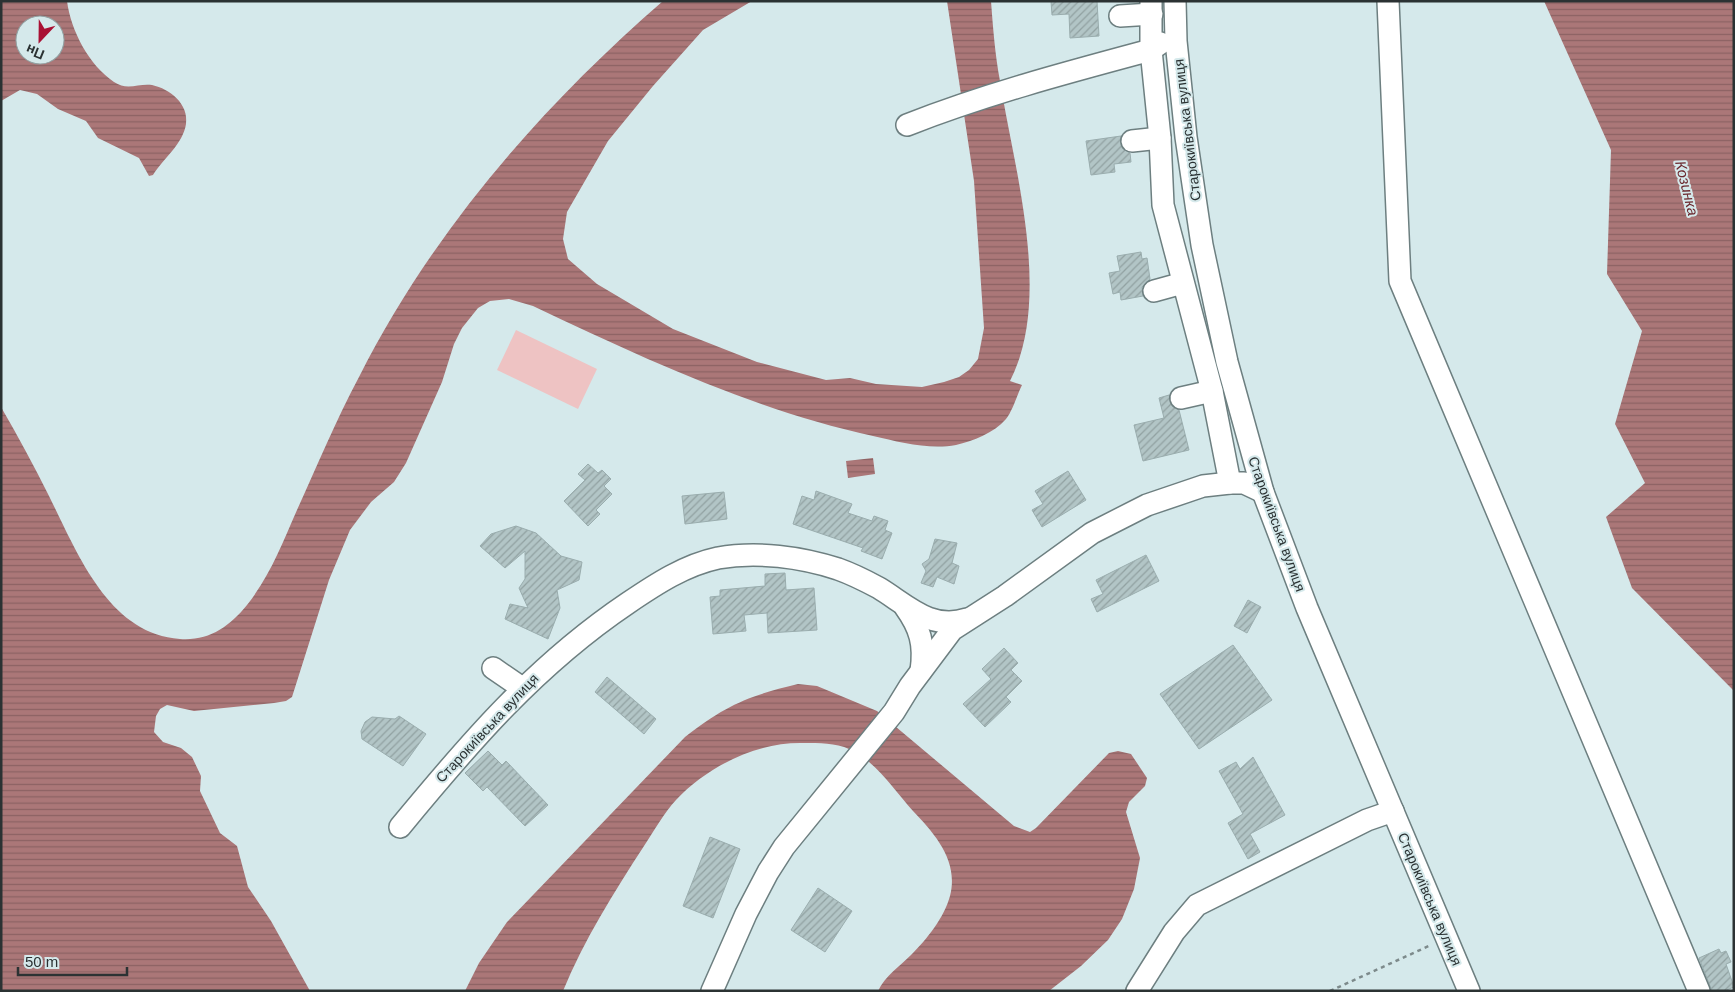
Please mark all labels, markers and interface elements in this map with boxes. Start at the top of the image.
north arrow [15,15,65,65]
text: Пн [24,41,47,63]
street label: Старокиївська вулиця [1170,58,1204,202]
water label: Козинка [1672,159,1702,217]
street label: Старокиївська вулиця [1245,454,1309,594]
street label: Старокиївська вулиця [433,670,541,786]
street label: Старокиївська вулиця [1395,830,1465,968]
scale bar [18,944,126,976]
text: 50 m [25,953,58,970]

